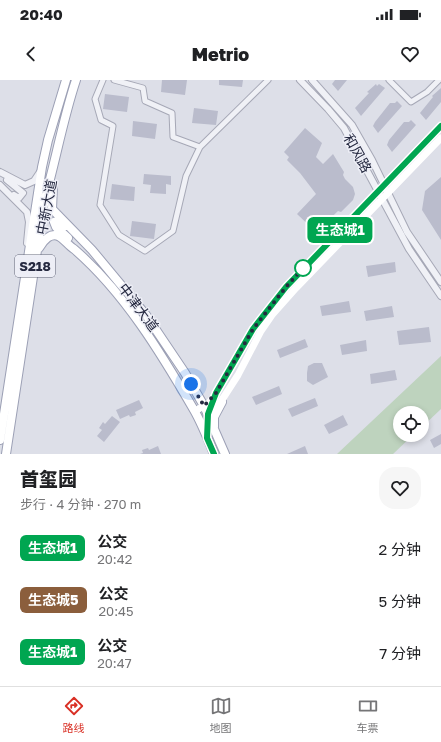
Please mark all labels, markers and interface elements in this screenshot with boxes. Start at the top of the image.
text: 20:40 [20,5,63,23]
icon: back [20,43,42,65]
text: Metrio [192,43,249,65]
icon: heart [399,43,421,65]
street label: 和风路 [340,131,376,175]
street label: 中新大道 [32,178,60,236]
line badge: 生态城1 [312,217,368,243]
text: 生态城1 [315,221,365,238]
road number: S218 [15,255,55,277]
unlabelled marker [294,259,312,277]
street label: 中津大道 [115,280,163,334]
your location [181,374,201,394]
map controls [393,406,429,442]
button: locate [393,406,429,442]
text: 首玺园 [20,467,77,490]
button: heart [379,467,421,509]
text: 步行 · 4 分钟 · 270 m [20,496,141,512]
text: 公交 [97,532,127,550]
text: 生态城1 [28,539,77,556]
text: 2 分钟 [379,540,421,558]
text: 20:42 [97,551,132,567]
text: 公交 [99,584,129,602]
text: 生态城5 [28,591,79,608]
text: 5 分钟 [379,592,421,610]
text: 20:45 [99,603,134,619]
text: 公交 [97,636,127,654]
text: 生态城1 [28,643,77,660]
text: 7 分钟 [379,644,421,662]
text: 20:47 [97,655,132,671]
tab: 路线 [63,695,85,735]
tab: 地图 [210,695,232,735]
tab: 车票 [357,695,379,735]

